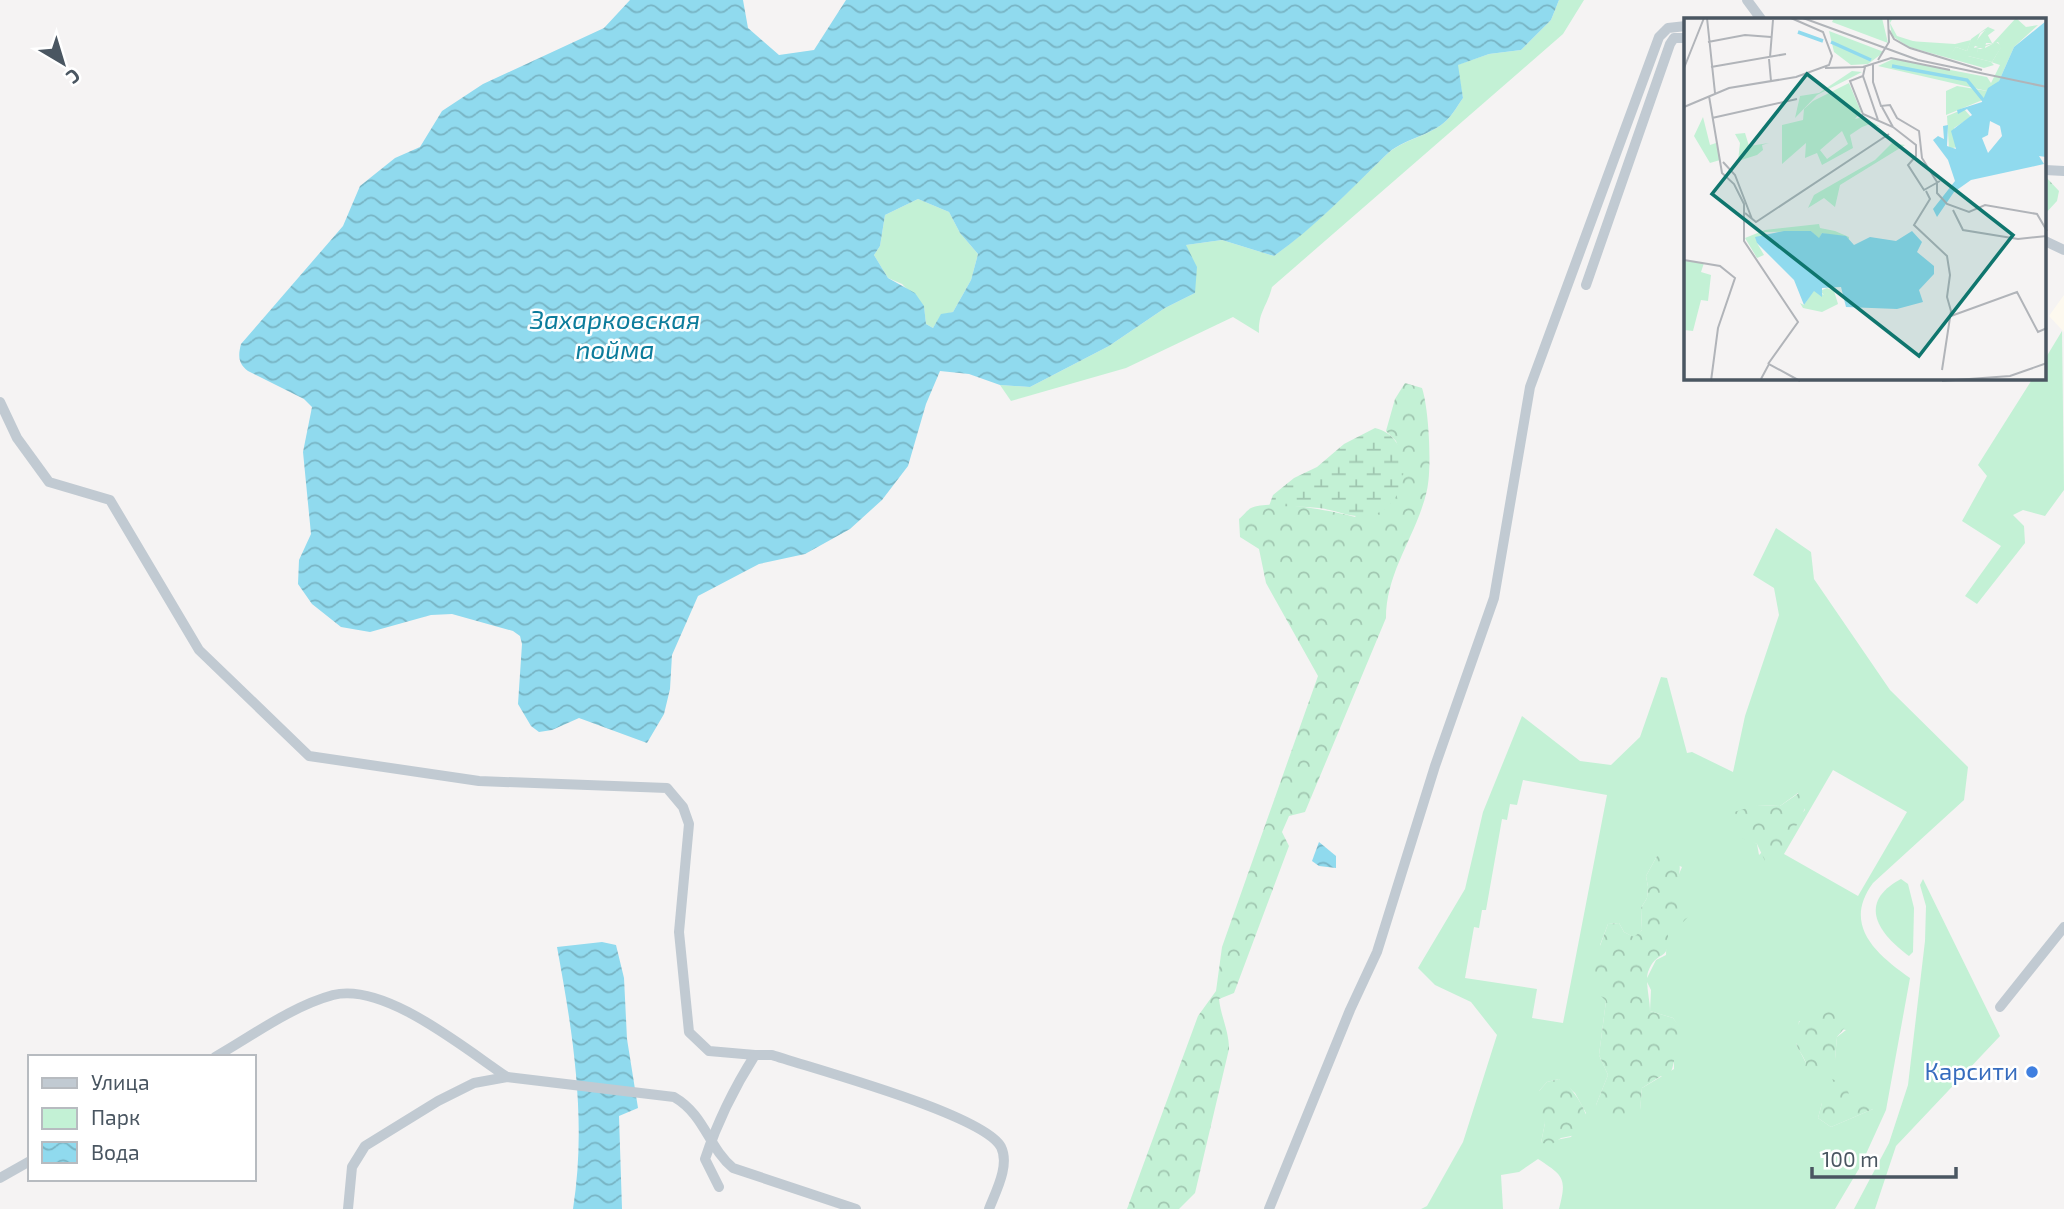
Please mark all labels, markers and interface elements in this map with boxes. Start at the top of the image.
inset map [1684,18,2046,380]
north arrow [28,28,98,98]
text: С [62,64,85,89]
water label: Захарковская пойма [529,303,700,364]
legend [28,1055,256,1181]
place label: Карсити [1925,1056,2018,1085]
marker: Карсити [2024,1064,2040,1080]
text: Улица [91,1069,150,1094]
text: Парк [91,1104,140,1129]
scale bar [1812,1136,1955,1180]
text: Вода [91,1139,140,1164]
text: 100 m [1822,1146,1879,1171]

